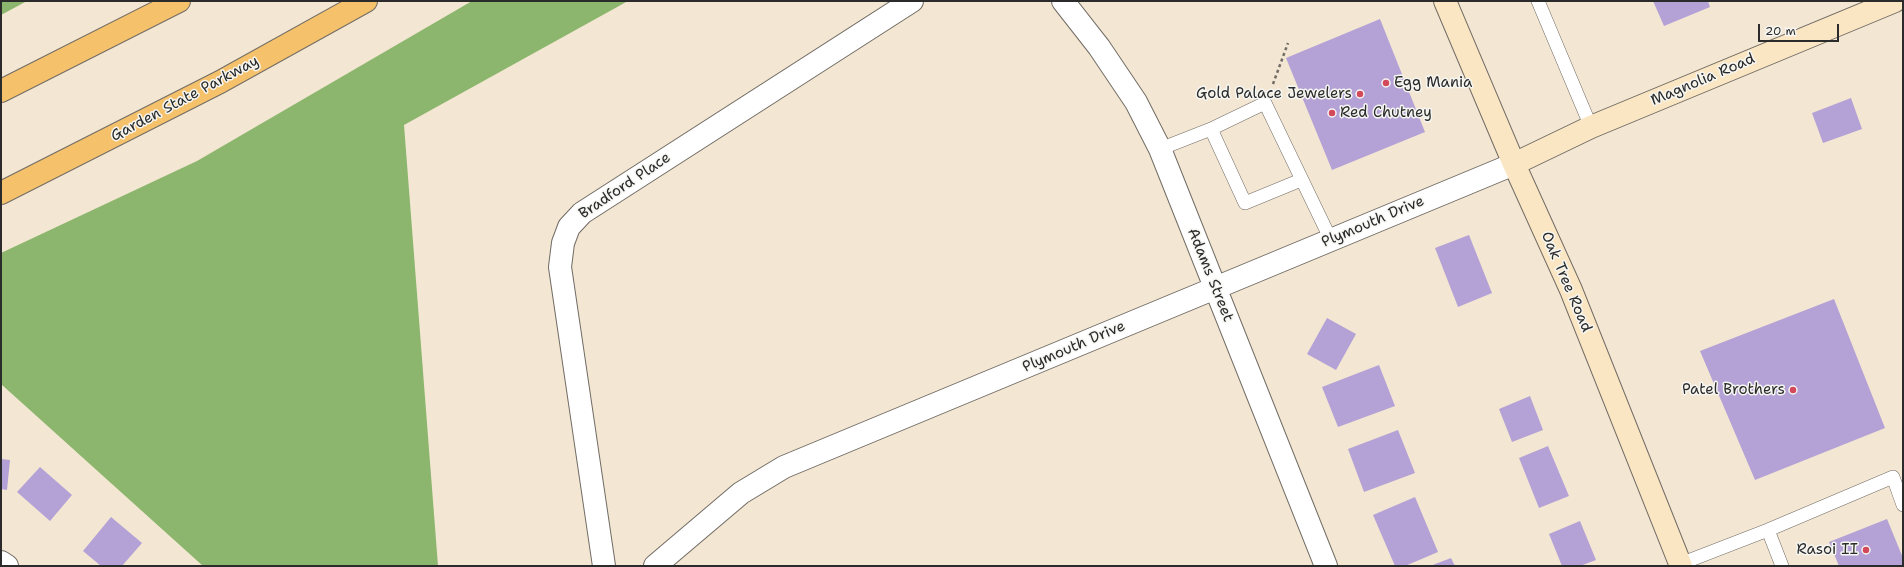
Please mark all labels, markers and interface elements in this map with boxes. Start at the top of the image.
scale bar [1760,16,1841,42]
text: 20 m [1765,23,1796,39]
street label: Magnolia Road [1648,50,1758,110]
street label: Garden State Parkway [108,52,262,146]
place label: Egg Mania [1394,74,1472,92]
marker: Egg Mania [1381,78,1391,88]
place label: Gold Palace Jewelers [1196,85,1352,103]
marker: Gold Palace Jewelers [1355,89,1365,99]
place label: Red Chutney [1340,104,1432,122]
marker: Red Chutney [1327,108,1337,118]
street label: Bradford Place [576,149,674,223]
street label: Plymouth Drive [1319,192,1427,252]
street label: Adams Street [1183,226,1237,324]
street label: Oak Tree Road [1537,229,1595,335]
street label: Plymouth Drive [1020,317,1128,377]
place label: Patel Brothers [1682,381,1785,399]
marker: Patel Brothers [1788,385,1798,395]
place label: Rasoi II [1796,541,1858,559]
marker: Rasoi II [1861,545,1871,555]

